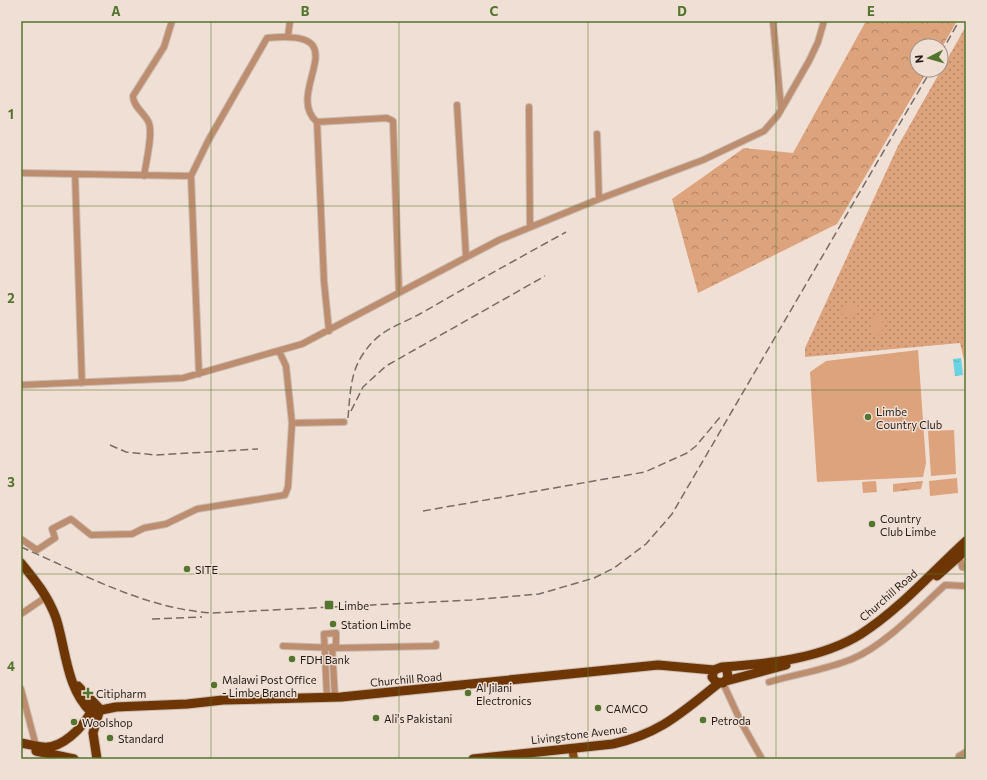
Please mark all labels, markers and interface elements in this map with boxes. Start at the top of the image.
text: A [111,3,121,19]
text: B [301,3,310,19]
text: C [490,3,499,19]
text: D [677,3,687,19]
text: E [867,3,875,19]
north arrow [909,38,949,78]
text: N [912,54,925,64]
text: 1 [8,106,14,122]
text: 2 [7,290,15,306]
place label: Limbe Country Club [876,405,942,431]
marker: Limbe Country Club [863,412,873,422]
text: 3 [7,474,15,490]
place label: Country Club Limbe [880,512,936,538]
marker: Country Club Limbe [867,519,877,529]
place label: SITE [195,563,218,576]
marker: SITE [182,564,192,574]
street label: Churchill Road [857,566,919,624]
marker: Limbe [323,599,335,611]
place label: Limbe [338,599,369,612]
place label: Station Limbe [341,618,411,631]
marker: Station Limbe [328,619,338,629]
place label: FDH Bank [300,653,350,666]
marker: FDH Bank [287,654,297,664]
text: 4 [7,658,15,674]
street label: Churchill Road [370,669,442,689]
place label: Malawi Post Office - Limbe Branch [222,673,317,699]
marker: Malawi Post Office - Limbe Branch [209,680,219,690]
place label: Al Jilani Electronics [476,681,531,707]
place label: Citipharm [96,687,146,700]
marker: Citipharm [83,688,93,698]
marker: Al Jilani Electronics [463,688,473,698]
place label: CAMCO [606,702,648,715]
marker: CAMCO [593,703,603,713]
place label: Ali's Pakistani [384,712,453,725]
marker: Ali's Pakistani [371,713,381,723]
place label: Petroda [711,714,751,727]
marker: Petroda [698,715,708,725]
place label: Woolshop [82,716,133,729]
marker: Woolshop [69,717,79,727]
street label: Livingstone Avenue [530,722,628,746]
place label: Standard [118,732,164,745]
marker: Standard [105,733,115,743]

